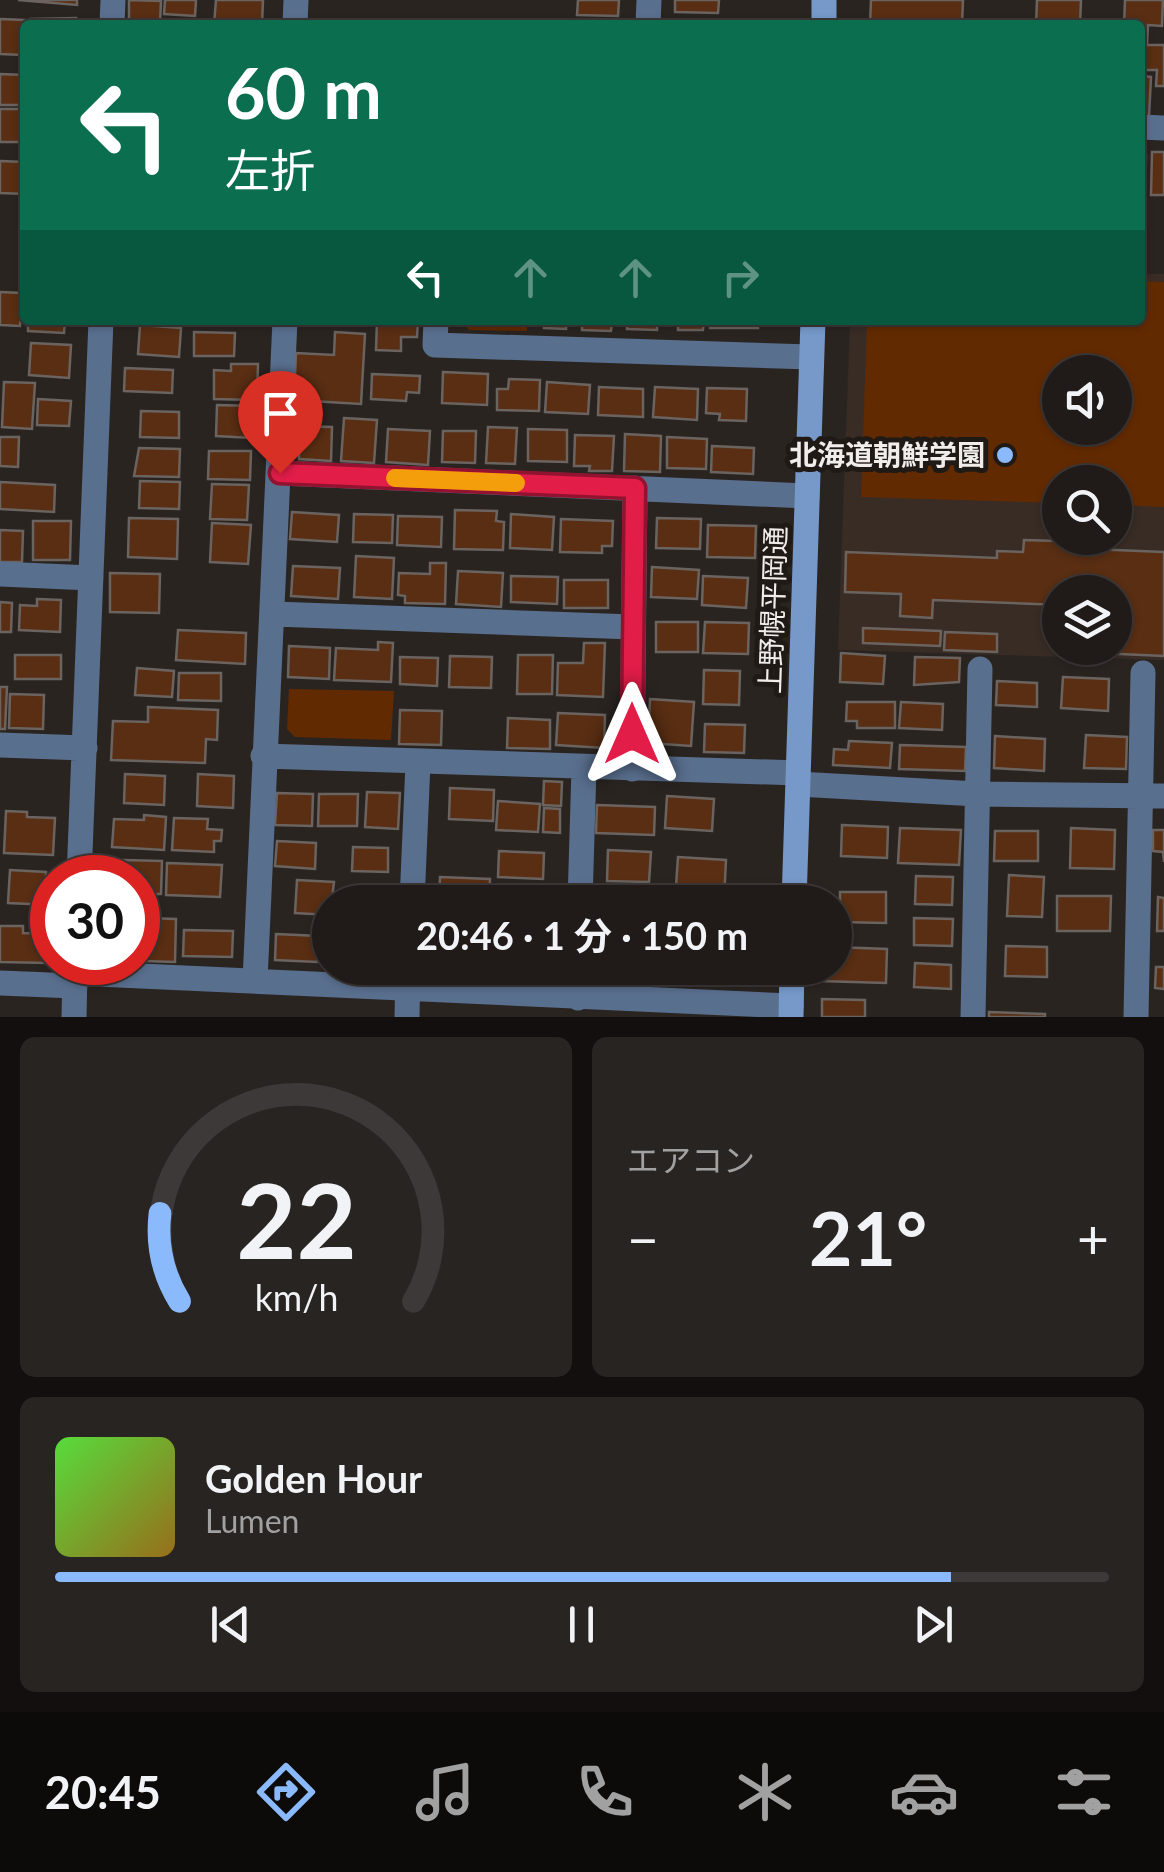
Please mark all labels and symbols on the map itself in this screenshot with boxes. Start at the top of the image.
pin [238,371,323,474]
place label: 北海道朝鮮学園 [789,437,985,471]
marker: 北海道朝鮮学園 [994,444,1016,466]
street label: 上野幌平岡通 [752,525,792,695]
position arrow [580,682,684,786]
speed limit sign: 30 [30,855,160,985]

